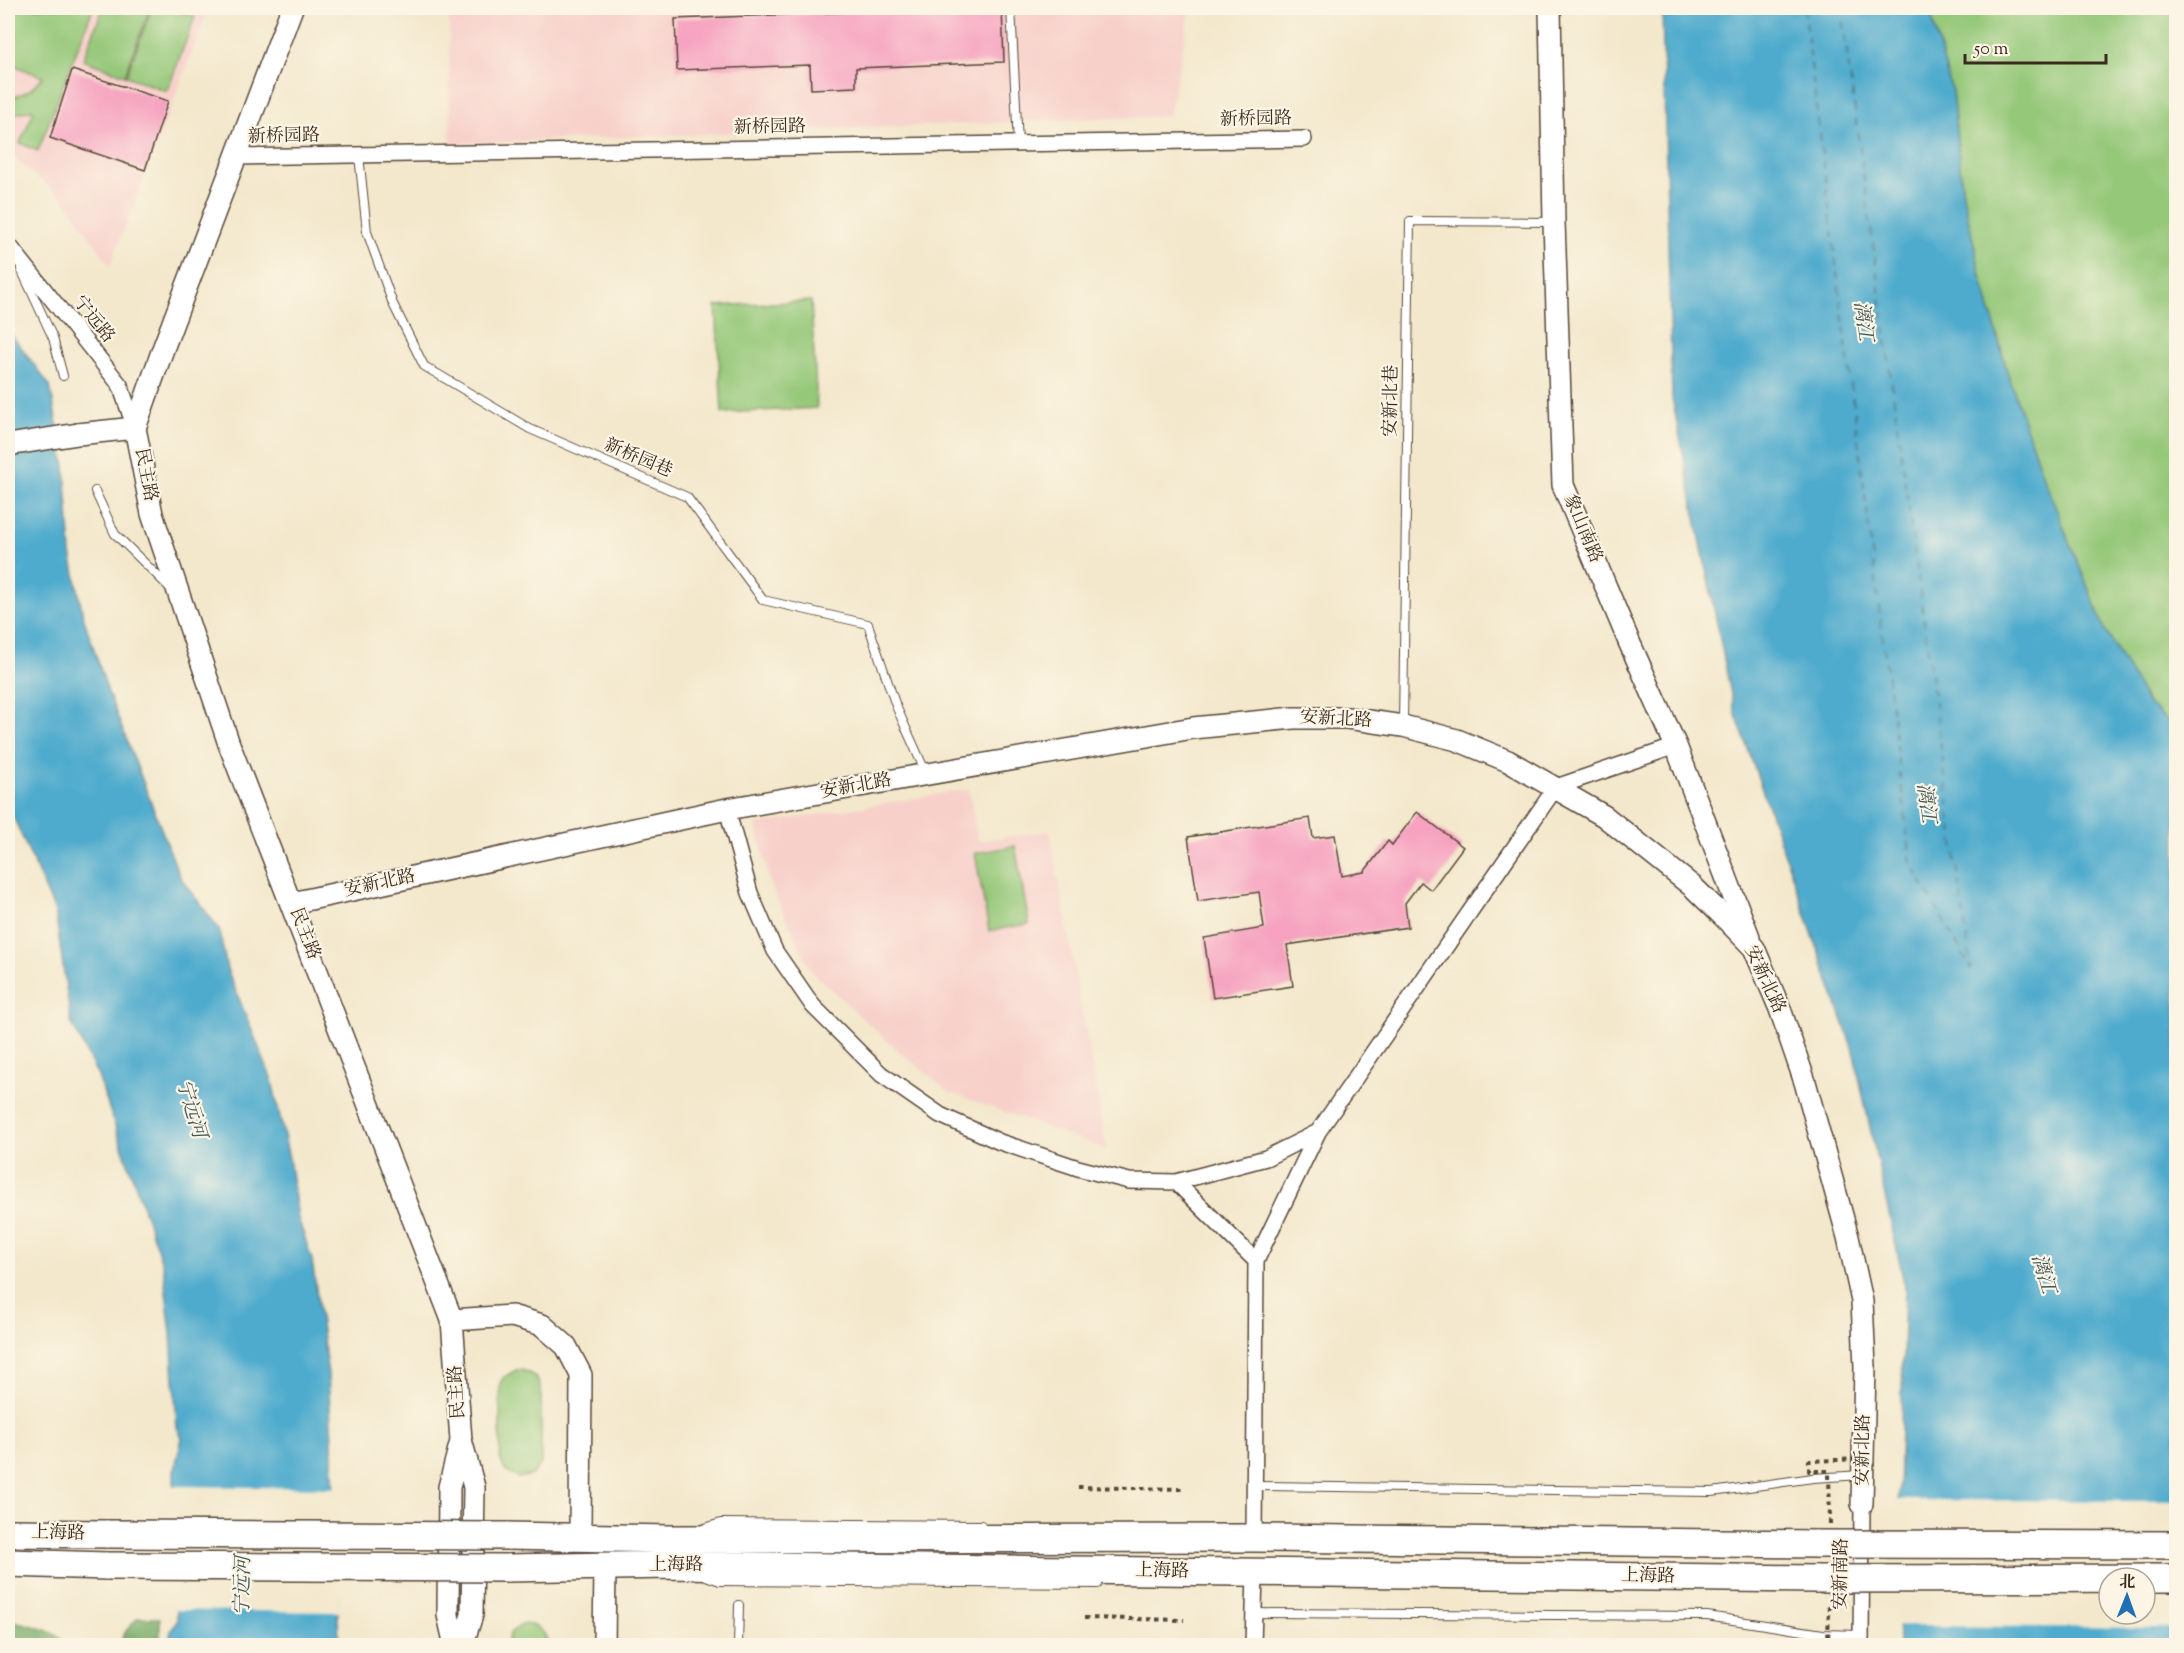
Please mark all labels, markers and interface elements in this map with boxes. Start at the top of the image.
scale bar [1965,27,2106,65]
text: 50 m [1973,37,2009,63]
street label: 新桥园路 [1220,106,1292,134]
street label: 新桥园路 [734,114,806,142]
street label: 新桥园路 [248,123,320,151]
street label: 宁远路 [66,291,120,349]
water label: 漓江 [1845,299,1879,346]
street label: 安新北巷 [1378,365,1406,437]
street label: 新桥园巷 [600,433,676,485]
street label: 民主路 [127,446,163,504]
street label: 象山南路 [1556,491,1608,567]
street label: 安新北路 [1299,705,1373,735]
street label: 安新北路 [818,768,894,806]
water label: 漓江 [1908,781,1942,828]
street label: 安新北路 [342,864,418,904]
street label: 民主路 [282,904,326,964]
street label: 安新北路 [1737,942,1791,1018]
water label: 宁远河 [167,1076,214,1145]
water label: 漓江 [2023,1251,2062,1300]
street label: 民主路 [443,1364,473,1420]
street label: 安新北路 [1850,1414,1878,1486]
street label: 上海路 [31,1521,85,1547]
street label: 安新南路 [1828,1538,1856,1610]
water label: 宁远河 [229,1553,259,1616]
street label: 上海路 [649,1553,703,1579]
street label: 上海路 [1135,1559,1189,1585]
street label: 上海路 [1621,1564,1675,1590]
north arrow [2097,1566,2157,1626]
text: 北 [2119,1572,2135,1595]

